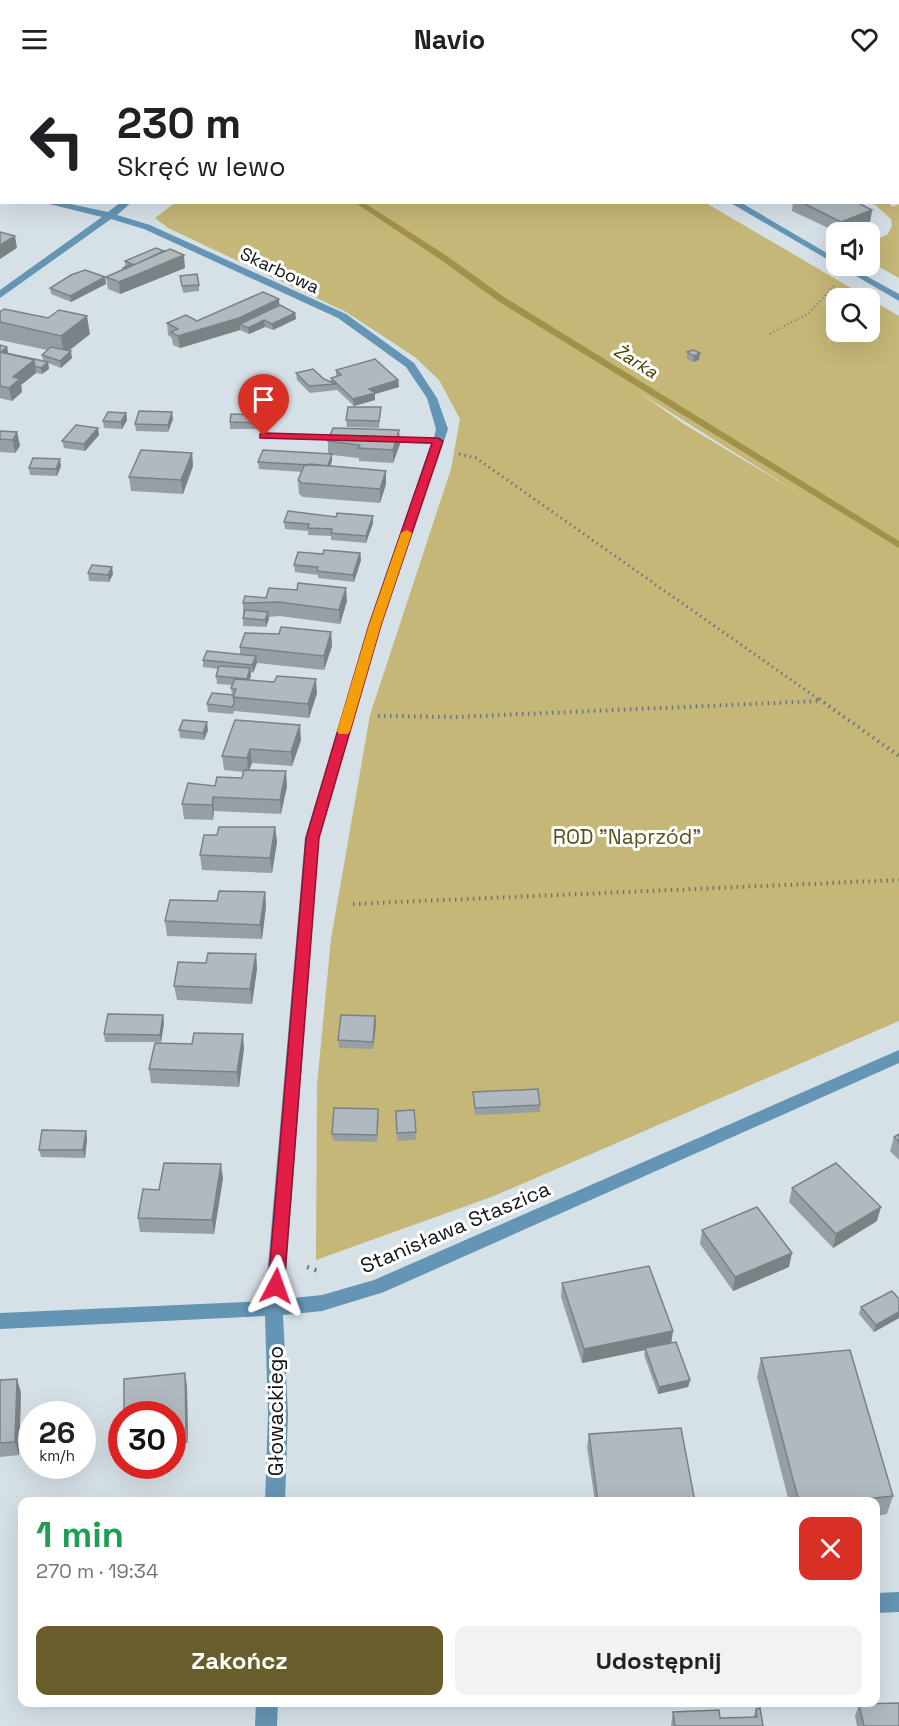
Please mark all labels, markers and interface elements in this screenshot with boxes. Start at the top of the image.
text: Navio [414,22,485,57]
icon: menu [18,23,51,56]
icon: heart [848,23,881,56]
text: 230 m [117,97,241,150]
icon: left [18,102,96,180]
text: Skręć w lewo [117,149,286,184]
map controls [826,222,880,342]
button: sound [826,222,880,276]
street label: Skarbowa [237,242,323,298]
button: search [826,288,880,342]
water label: Żarka [610,339,663,384]
pin [238,374,289,436]
icon: arrive [247,383,280,416]
park label: ROD "Naprzód" [553,823,701,850]
street label: Stanisława Staszica [356,1175,554,1279]
position arrow [244,1254,308,1318]
street label: Głowackiego [262,1346,289,1476]
speed limit sign: 30 [108,1401,186,1479]
text: 26 [39,1413,75,1452]
text: km/h [39,1446,75,1465]
text: 1 min [36,1512,124,1558]
button: close [799,1517,862,1580]
text: 270 m · 19:34 [36,1558,158,1584]
button: Zakończ [36,1626,443,1695]
button: Udostępnij [455,1626,862,1695]

